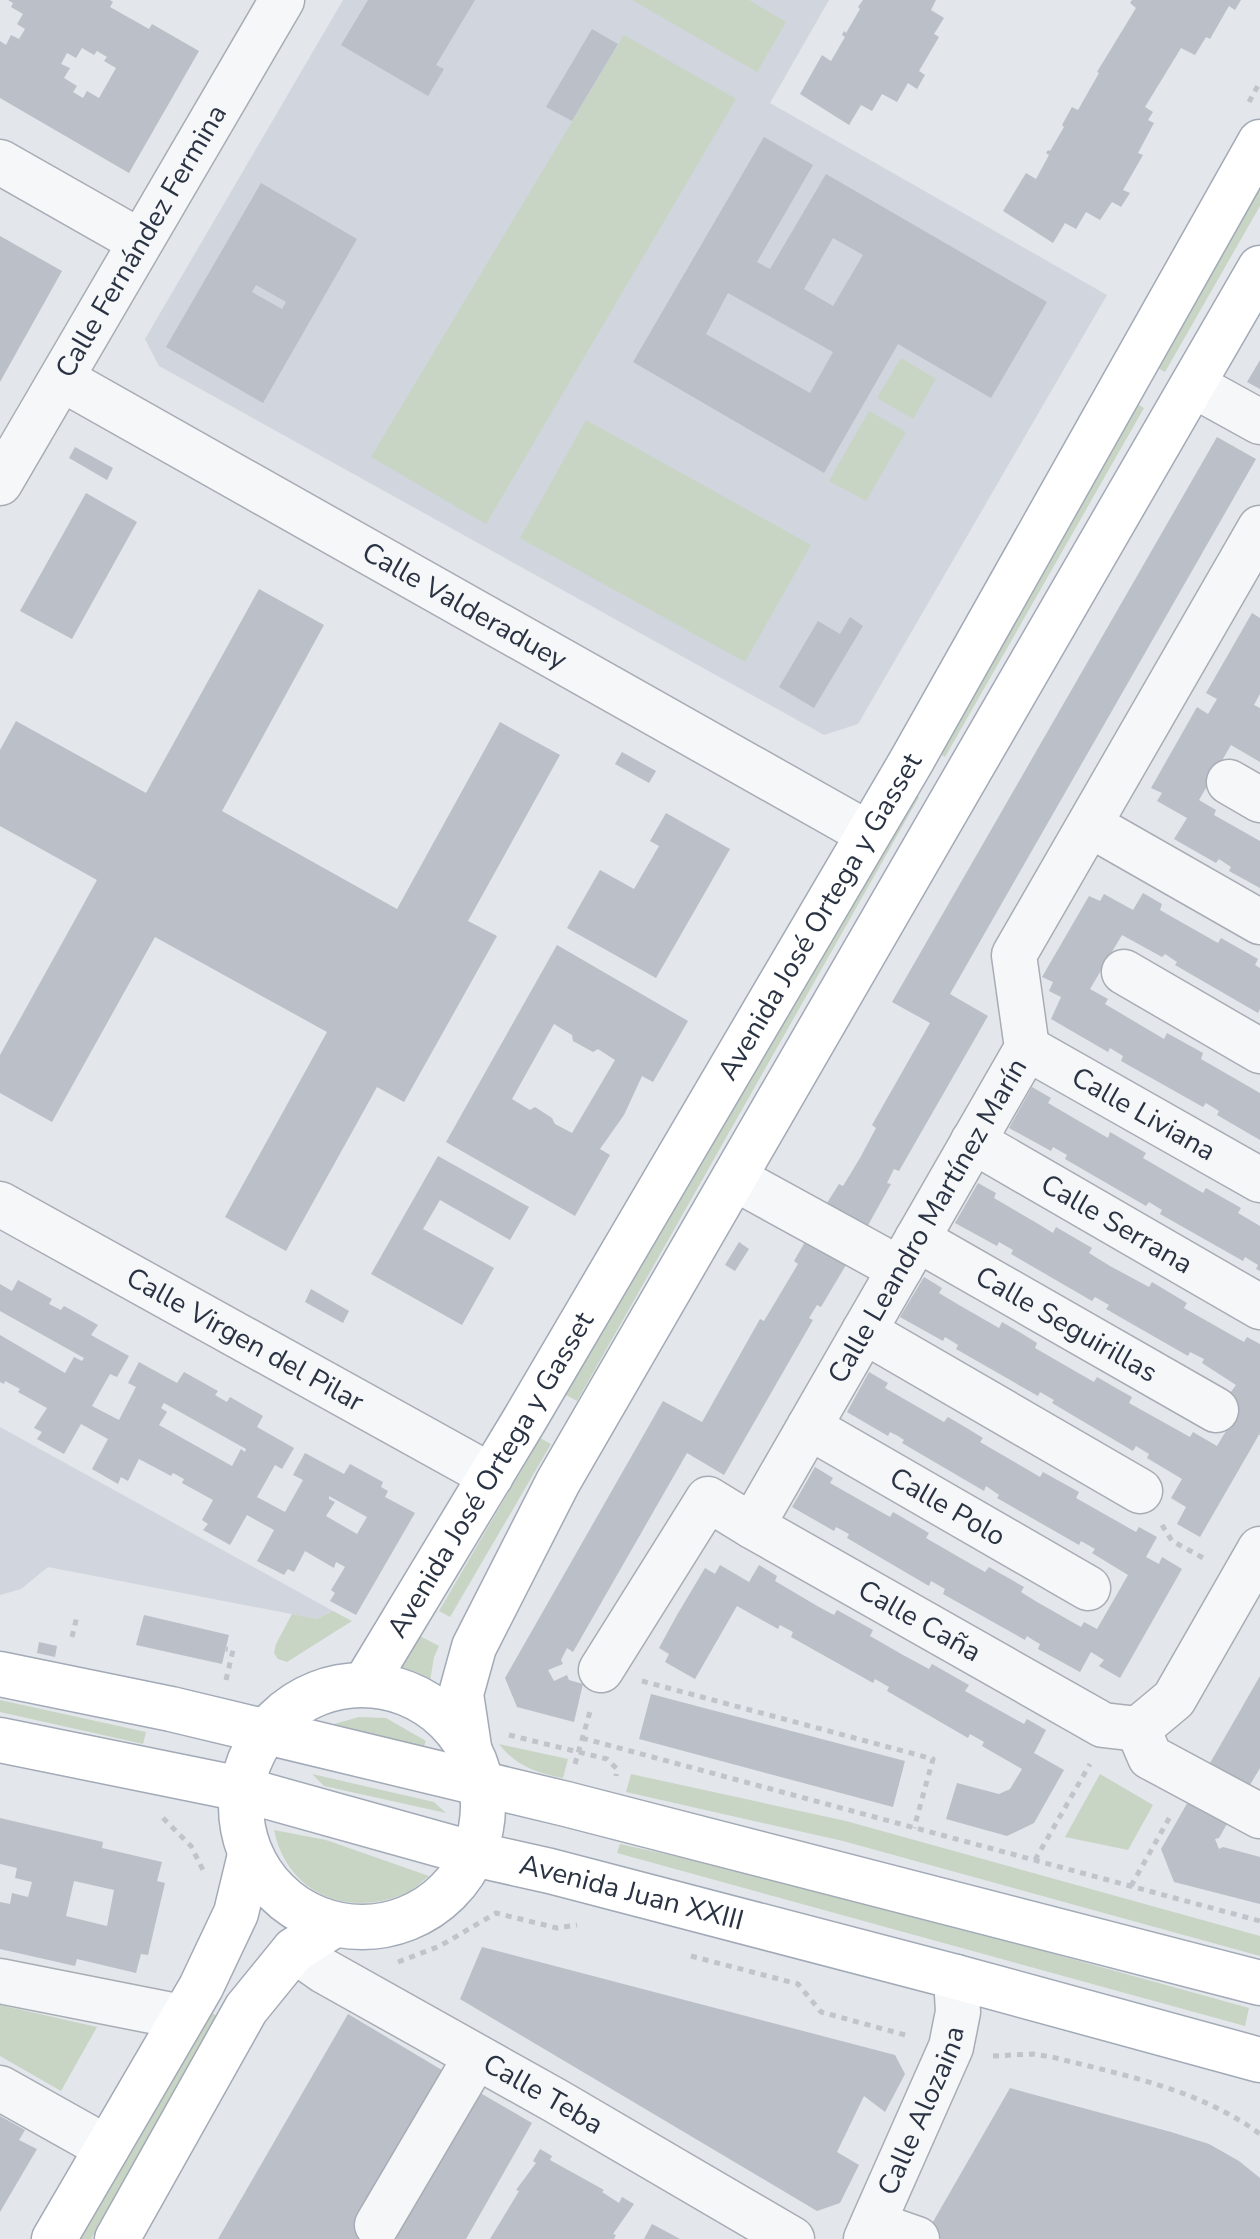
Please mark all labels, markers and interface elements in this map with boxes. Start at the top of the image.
street label: Calle Fernández Fermina [46,98,236,385]
street label: Calle Valderaduey [355,533,574,679]
street label: Avenida José Ortega y Gasset [709,746,931,1087]
street label: Calle Leandro Martínez Marín [819,1051,1036,1391]
street label: Calle Liviana [1065,1058,1223,1170]
street label: Calle Serrana [1034,1165,1200,1283]
street label: Calle Seguirillas [968,1257,1164,1392]
street label: Calle Virgen del Pilar [119,1259,370,1421]
street label: Avenida José Ortega y Gasset [378,1305,603,1645]
street label: Calle Polo [883,1458,1013,1555]
street label: Calle Caña [851,1571,988,1671]
street label: Avenida Juan XXIII [516,1846,748,1940]
street label: Calle Alozaina [869,2023,974,2201]
street label: Calle Teba [476,2045,610,2144]

